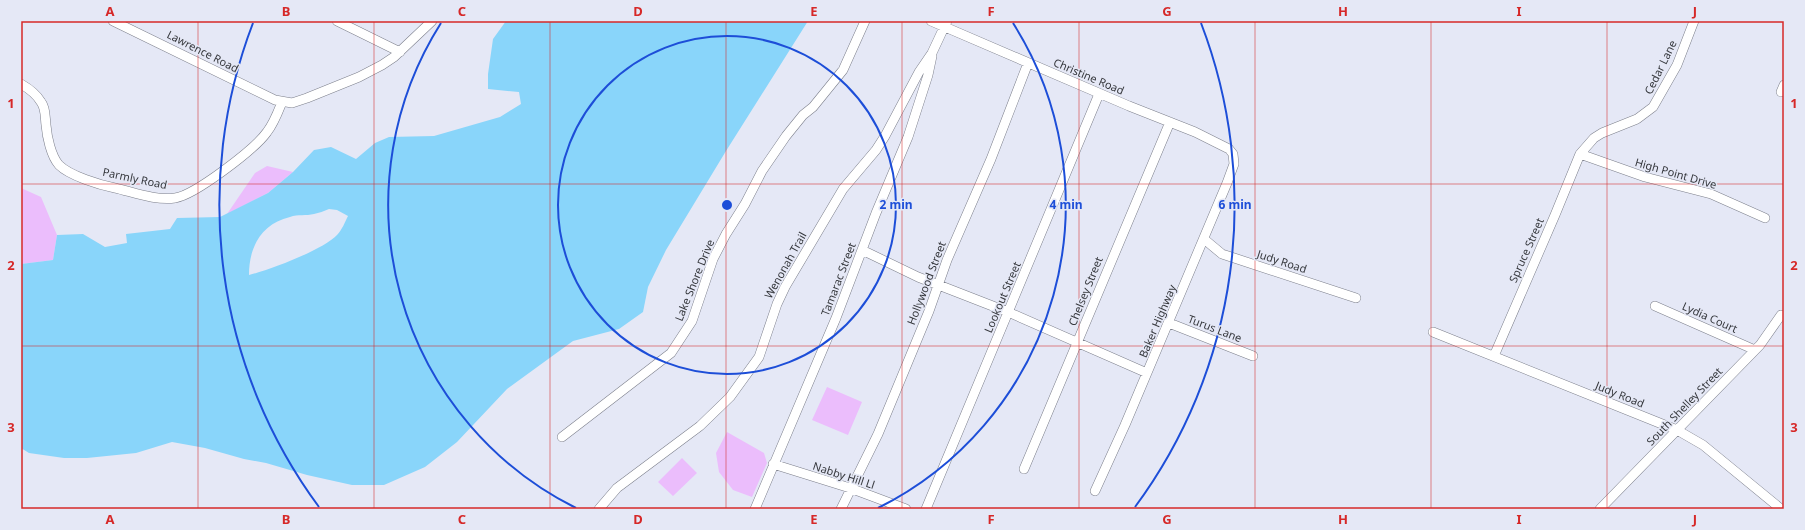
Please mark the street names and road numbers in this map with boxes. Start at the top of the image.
street label: Lawrence Road [165,26,241,76]
street label: Cedar Lane [1640,37,1680,97]
street label: Christine Road [1051,54,1127,98]
street label: High Point Drive [1633,154,1719,192]
street label: Parmly Road [101,164,169,192]
street label: Spruce Street [1505,215,1547,285]
street label: Wenonah Trail [760,229,810,301]
street label: Lake Shore Drive [671,237,717,323]
street label: Hollywood Street [903,239,949,327]
street label: Tamarac Street [817,240,859,318]
street label: Judy Road [1254,246,1309,276]
street label: Chelsey Street [1064,254,1106,328]
street label: Lookout Street [980,259,1024,335]
street label: Baker Highway [1135,282,1179,360]
street label: Lydia Court [1680,298,1740,336]
street label: Turus Lane [1186,311,1244,345]
street label: South Shelley Street [1643,364,1725,448]
street label: Judy Road [1592,377,1647,411]
street label: Nabby Hill Ll [811,458,877,492]

